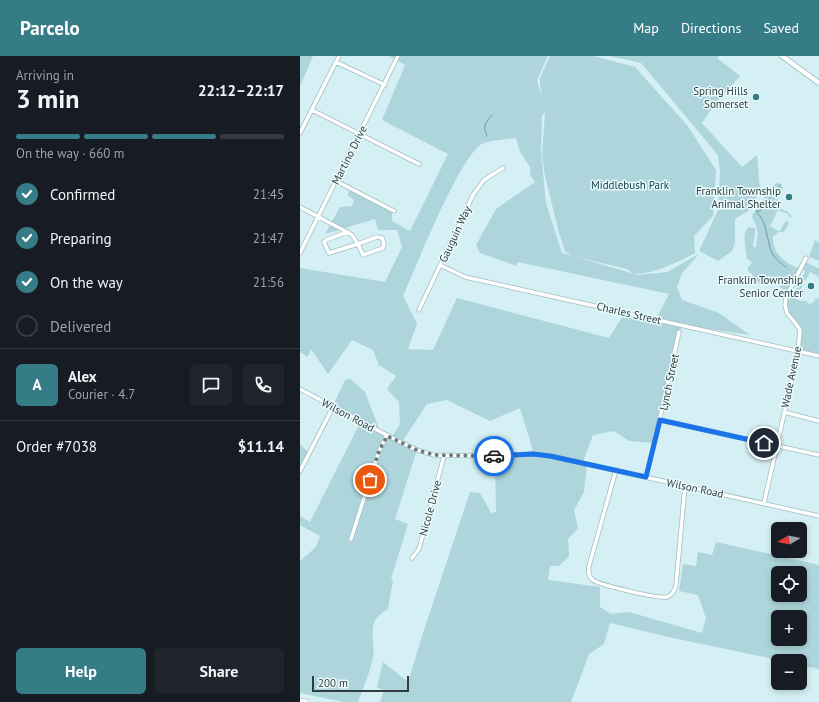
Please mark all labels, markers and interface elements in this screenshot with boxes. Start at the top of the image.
text: Parcelo [20,16,80,40]
text: Map [633,19,659,37]
text: Directions [681,19,741,37]
text: Saved [763,19,799,37]
text: Arriving in [16,67,74,84]
text: 22:12–22:17 [198,81,284,100]
text: 3 min [16,82,79,115]
place label: Spring Hills Somerset [693,84,748,111]
marker: Spring Hills Somerset [751,92,761,102]
street label: Martino Drive [328,123,370,187]
text: On the way · 660 m [16,145,124,162]
park label: Middlebush Park [591,178,670,192]
icon: check [16,183,38,205]
place label: Franklin Township Animal Shelter [696,184,781,211]
text: Confirmed [50,185,115,204]
text: 21:45 [253,186,284,203]
marker: Franklin Township Animal Shelter [784,192,794,202]
street label: Gauguin Way [436,203,475,265]
icon: check [16,227,38,249]
text: Preparing [50,229,112,248]
text: 21:47 [253,230,284,247]
icon: check [16,271,38,293]
text: On the way [50,273,123,292]
place label: Franklin Township Senior Center [718,273,803,300]
text: 21:56 [253,274,284,291]
marker: Franklin Township Senior Center [806,281,816,291]
street label: Charles Street [595,299,663,327]
text: Delivered [50,317,111,336]
street label: Wade Avenue [778,345,804,409]
street label: Lynch Street [656,352,682,412]
button: chat [190,364,232,406]
button: phone [242,364,284,406]
text: Alex [68,367,97,386]
text: A [32,375,42,394]
text: Courier · 4.7 [68,386,135,403]
street label: Wilson Road [319,395,377,435]
pin [747,426,781,460]
icon: home [753,432,775,454]
courier [474,436,514,476]
text: Order #7038 [16,437,97,456]
text: $11.14 [238,437,284,456]
icon: car [483,445,505,467]
pin [353,463,387,497]
icon: bag [359,469,381,491]
street label: Wilson Road [665,475,725,501]
street label: Nicole Drive [416,478,444,538]
north arrow [771,522,807,558]
map controls [771,522,807,690]
button: locate [771,566,807,602]
button: + [771,610,807,646]
button: Help [16,648,146,694]
button: Share [154,648,284,694]
button: − [771,654,807,690]
scale bar [312,674,409,693]
text: 200 m [318,676,348,690]

